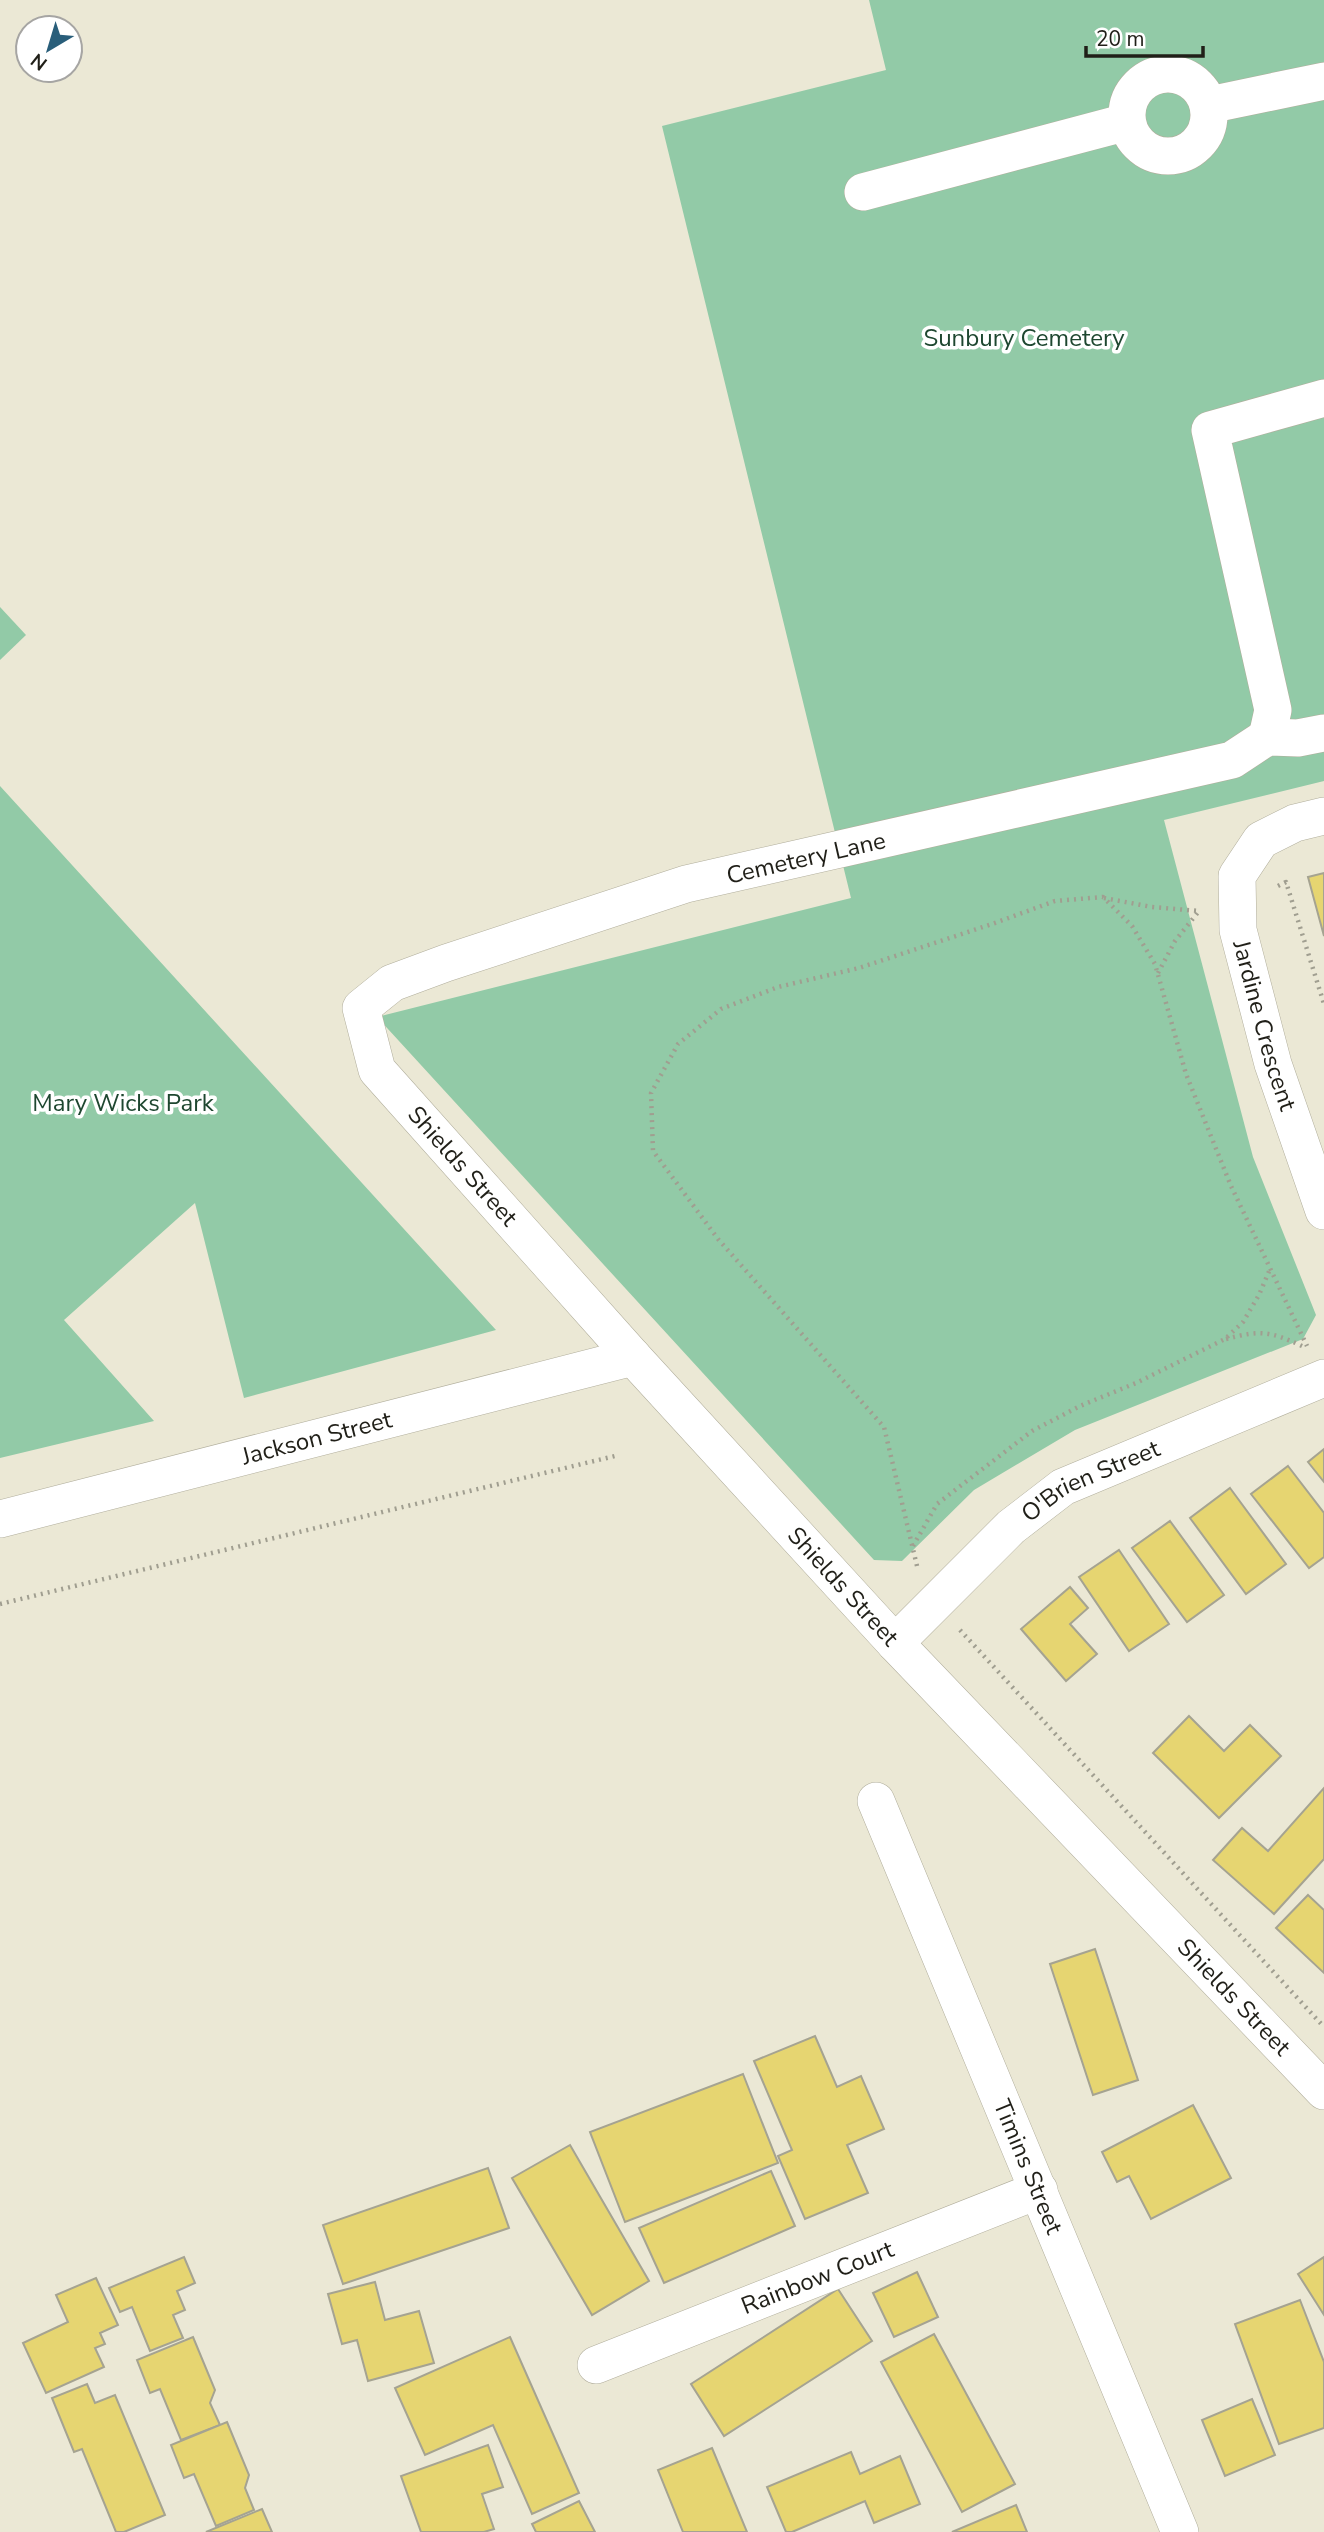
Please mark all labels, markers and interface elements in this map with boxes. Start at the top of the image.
north arrow [14,14,84,84]
scale bar [1086,14,1203,58]
text: 20 m [1096,25,1145,53]
text: N [26,47,53,76]
park label: Sunbury Cemetery [923,322,1125,354]
street label: Cemetery Lane [723,824,889,892]
street label: Jardine Crescent [1225,936,1304,1115]
park label: Mary Wicks Park [32,1087,215,1119]
street label: Shields Street [400,1099,525,1233]
street label: Jackson Street [237,1403,396,1473]
street label: O'Brien Street [1015,1432,1165,1529]
street label: Shields Street [780,1520,906,1653]
street label: Shields Street [1170,1931,1298,2063]
street label: Timins Street [986,2094,1071,2239]
street label: Rainbow Court [736,2233,899,2322]

